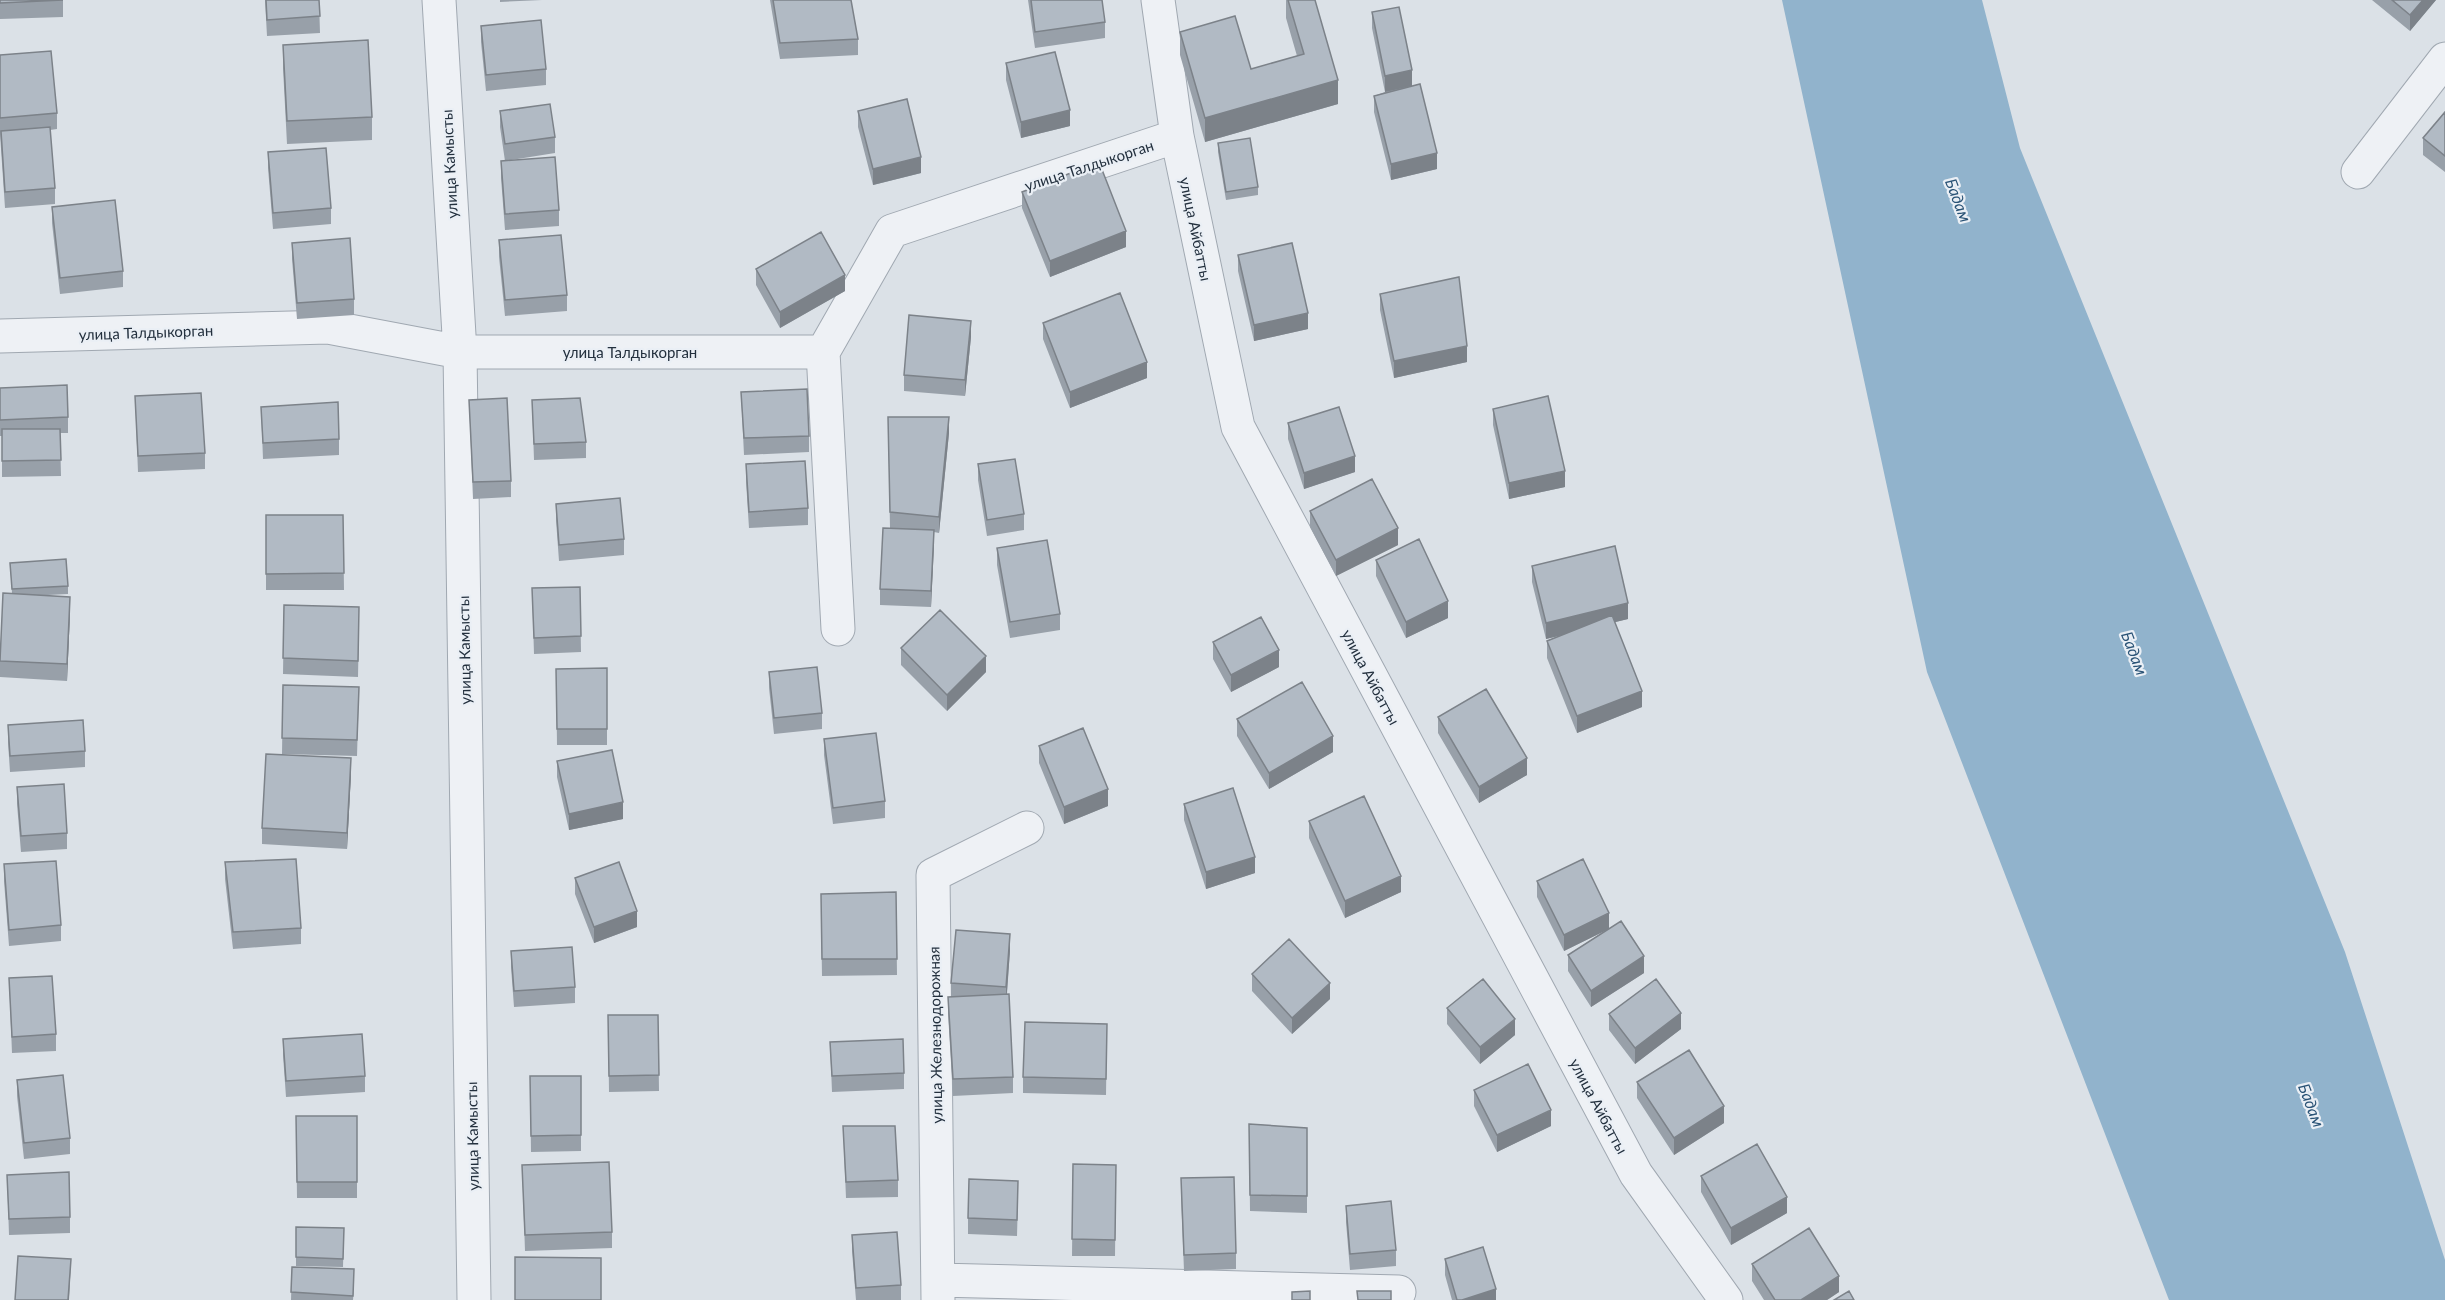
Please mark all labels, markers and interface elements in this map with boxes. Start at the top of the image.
street label: улица Камысты [437,109,461,219]
street label: улица Талдыкорган [1022,136,1156,194]
street label: улица Айбатты [1176,175,1216,283]
water label: Бадам [1942,176,1976,224]
street label: улица Талдыкорган [78,321,214,343]
street label: улица Талдыкорган [563,343,697,361]
street label: улица Камысты [454,595,474,705]
street label: улица Айбатты [1338,626,1404,728]
water label: Бадам [2118,629,2152,677]
street label: улица Железнодорожная [924,946,946,1124]
street label: улица Айбатты [1566,1055,1632,1157]
street label: улица Камысты [462,1081,482,1191]
water label: Бадам [2295,1081,2329,1129]

